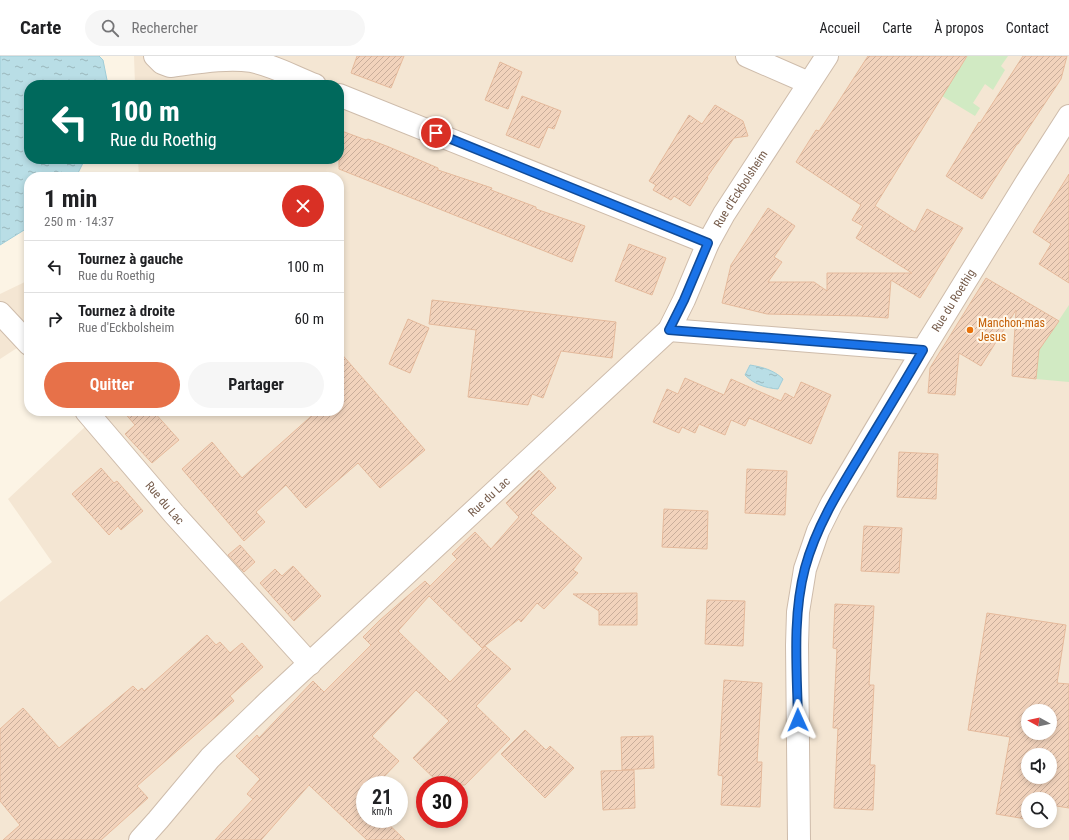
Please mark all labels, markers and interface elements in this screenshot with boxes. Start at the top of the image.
search box [85,10,365,46]
text: Carte [20,16,61,39]
icon: search [99,17,121,39]
text: Rechercher [131,19,198,37]
text: Accueil [819,20,860,36]
text: Carte [882,20,912,36]
text: À propos [934,20,984,36]
text: Contact [1006,20,1049,36]
text: 100 m [110,95,180,128]
icon: left [44,96,96,148]
pin [419,116,453,150]
icon: arrive [425,122,447,144]
text: Rue du Roethig [110,129,217,150]
street label: Rue d'Eckbolsheim [711,148,771,230]
text: 1 min [44,185,97,213]
button: close [282,185,324,227]
text: 250 m · 14:37 [44,214,114,229]
text: Tournez à gauche [78,250,183,268]
icon: left [44,256,66,278]
text: 100 m [287,258,324,276]
street label: Rue du Roethig [929,266,978,334]
text: Rue du Roethig [78,268,155,283]
text: Tournez à droite [78,302,175,320]
icon: right [44,308,66,330]
text: 60 m [294,310,324,328]
place label: Manchon-mas Jesus [978,316,1045,344]
text: Rue d'Eckbolsheim [78,320,174,335]
marker: Manchon-mas Jesus [965,325,975,335]
button: Quitter [44,362,180,408]
button: Partager [188,362,324,408]
street label: Rue du Lac [465,474,513,520]
street label: Rue du Lac [142,479,187,528]
position arrow [777,699,819,741]
north arrow [1021,704,1057,740]
map controls [1021,704,1057,828]
button: sound [1021,748,1057,784]
speed limit sign: 30 [416,776,468,828]
text: 21 [372,785,392,809]
button: search [1021,792,1057,828]
text: km/h [372,806,392,817]

